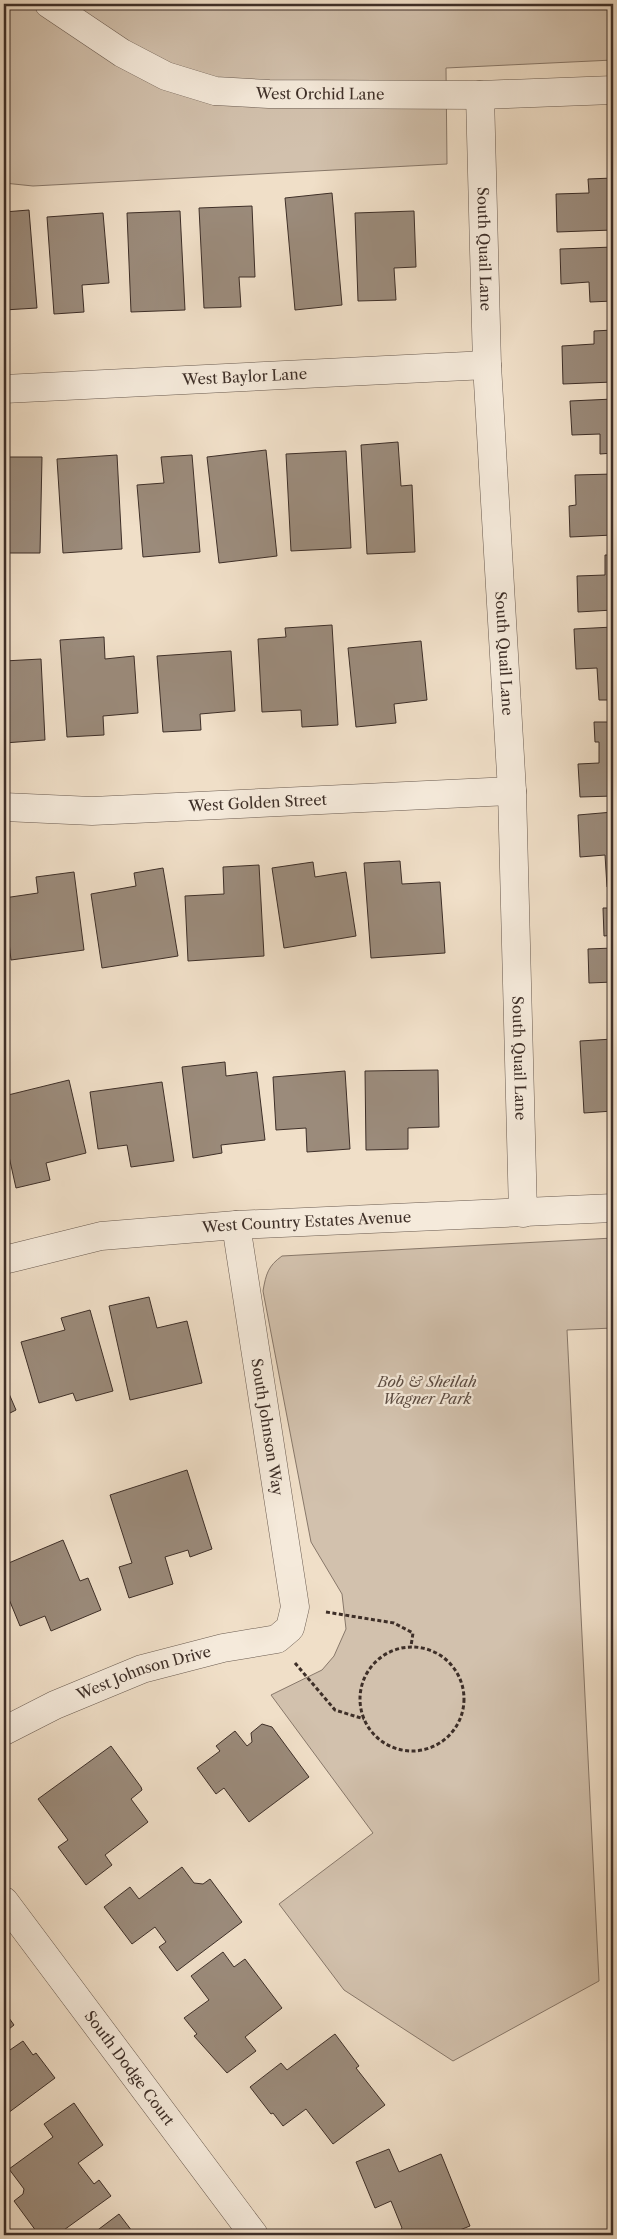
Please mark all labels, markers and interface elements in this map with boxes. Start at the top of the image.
street label: West Orchid Lane [254,83,384,104]
street label: South Quail Lane [473,187,496,311]
street label: West Baylor Lane [181,364,308,389]
street label: South Quail Lane [491,591,518,716]
street label: West Golden Street [187,790,328,815]
street label: South Quail Lane [508,996,531,1121]
street label: West Country Estates Avenue [200,1207,412,1237]
street label: South Johnson Way [247,1357,288,1498]
park label: Bob & Sheilah Wagner Park [376,1372,477,1408]
street label: West Johnson Drive [73,1642,213,1704]
street label: South Dodge Court [81,2007,179,2130]

